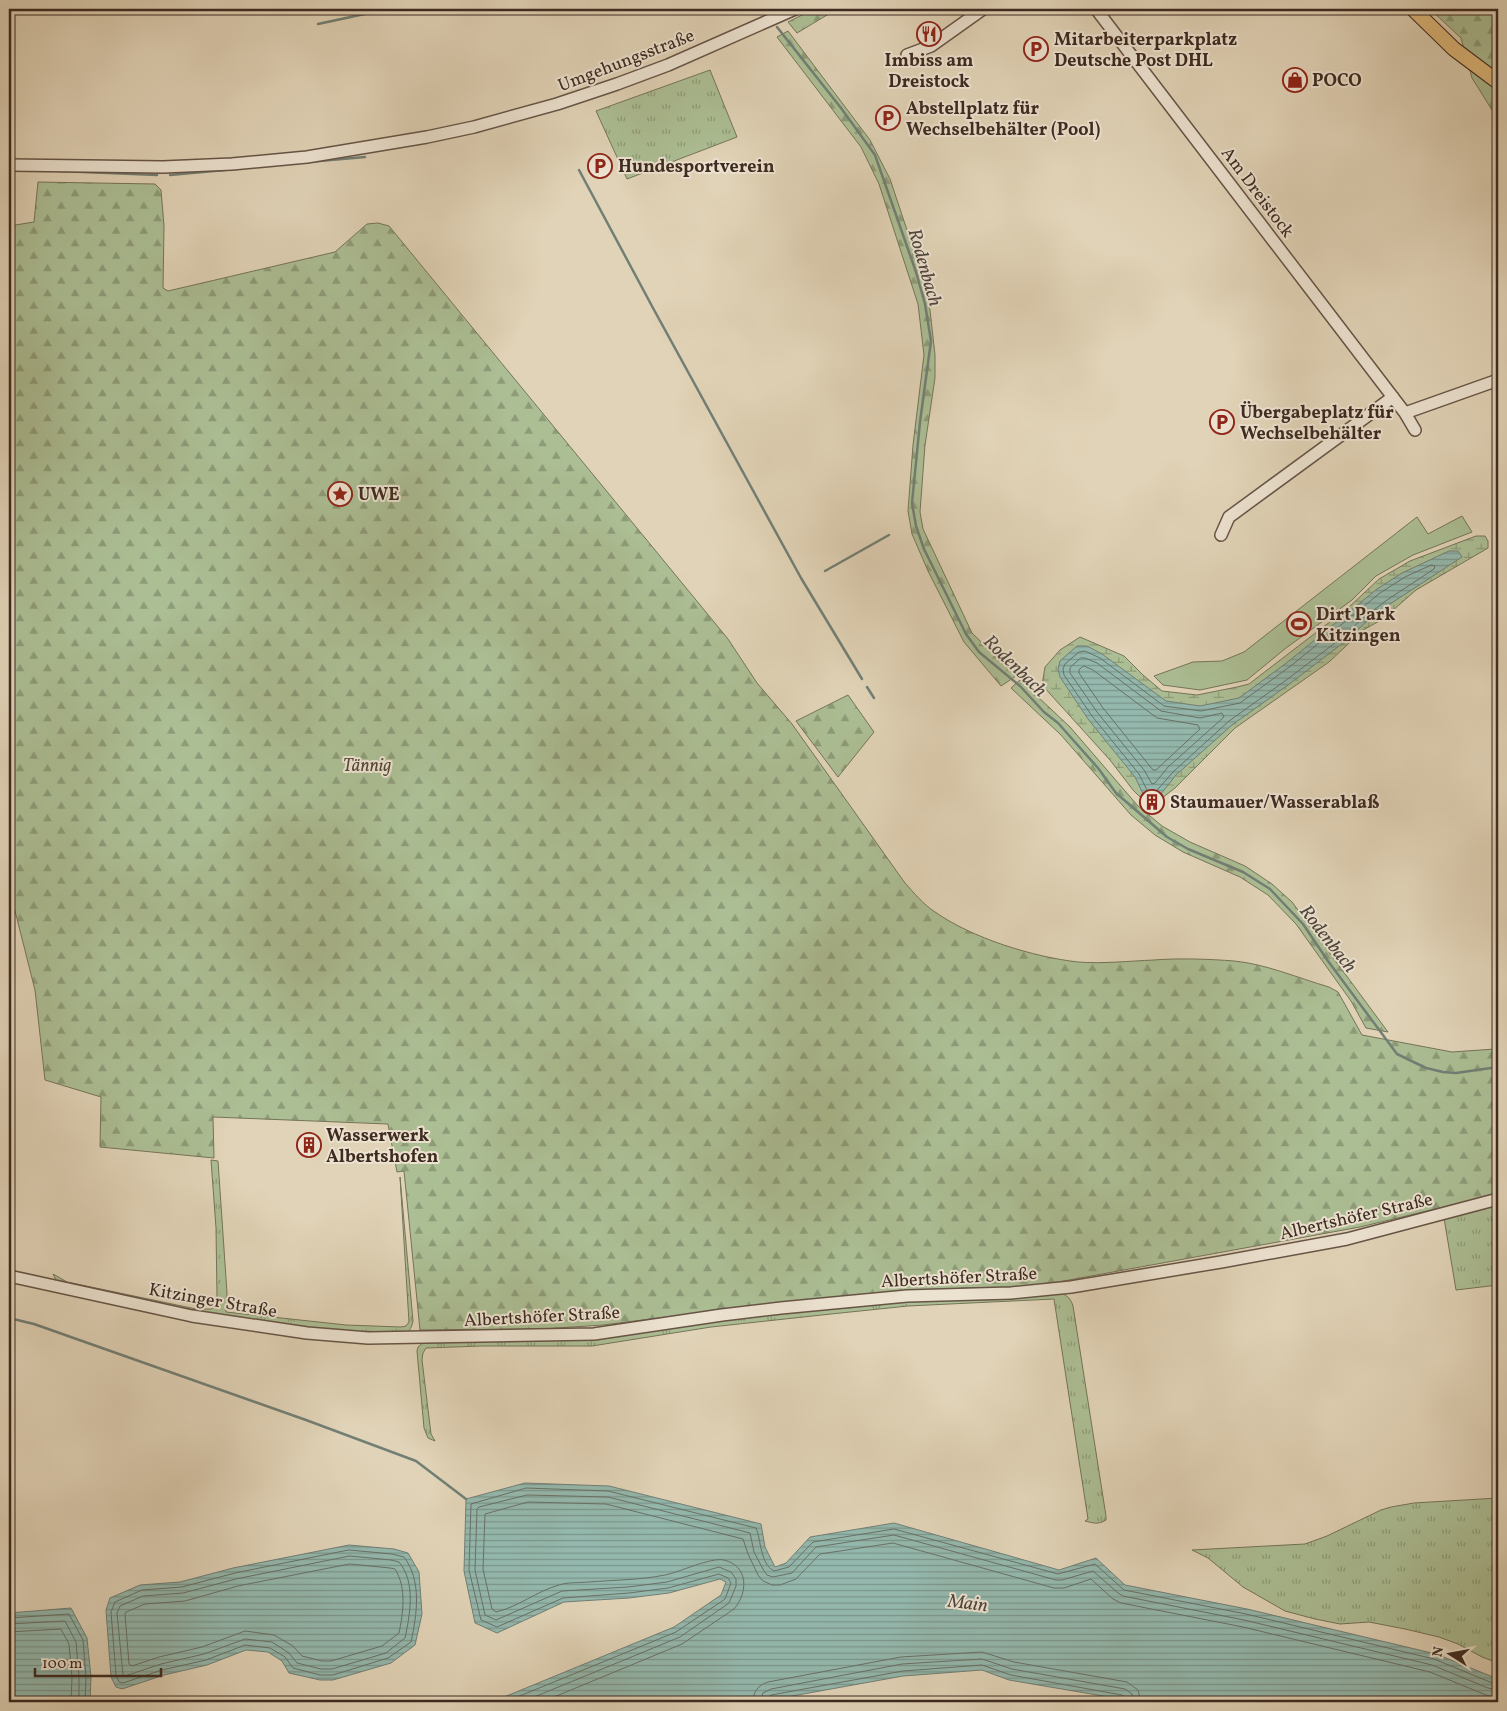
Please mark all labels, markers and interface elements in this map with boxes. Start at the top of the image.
restaurant icon: Imbiss am Dreistock [916,21,942,47]
street label: Umgehungsstraße [555,24,698,99]
place label: Mitarbeiterparkplatz Deutsche Post DHL [1054,28,1237,74]
parking icon: Mitarbeiterparkplatz Deutsche Post DHL [1023,36,1049,62]
place label: Imbiss am Dreistock [885,49,973,95]
shop icon: POCO [1282,67,1308,93]
place label: POCO [1312,69,1362,94]
place label: Abstellplatz für Wechselbehälter (Pool) [906,97,1101,143]
parking icon: Abstellplatz für Wechselbehälter (Pool) [875,105,901,131]
street label: Am Dreistock [1214,142,1299,244]
parking icon: Hundesportverein [587,153,613,179]
place label: Hundesportverein [618,155,775,180]
water label: Rodenbach [901,226,948,310]
place label: Übergabeplatz für Wechselbehälter [1240,401,1394,447]
parking icon: Übergabeplatz für Wechselbehälter [1209,409,1235,435]
place icon: UWE [327,481,353,507]
place label: UWE [358,483,400,508]
place label: Dirt Park Kitzingen [1316,603,1401,649]
sports icon: Dirt Park Kitzingen [1286,611,1312,637]
water label: Rodenbach [977,629,1052,704]
park label: Tännig [343,754,391,779]
building icon: Staumauer/Wasserablaß [1139,789,1165,815]
place label: Staumauer/Wasserablaß [1170,791,1379,816]
water label: Rodenbach [1293,900,1362,979]
place label: Wasserwerk Albertshofen [326,1124,439,1170]
building icon: Wasserwerk Albertshofen [296,1132,322,1158]
street label: Albertshöfer Straße [1277,1188,1435,1247]
street label: Albertshöfer Straße [880,1262,1038,1295]
street label: Kitzinger Straße [147,1278,279,1325]
street label: Albertshöfer Straße [463,1301,621,1334]
water label: Main [945,1589,989,1619]
north arrow [1424,1628,1474,1678]
text: N [1428,1645,1449,1659]
scale bar [35,1646,161,1678]
text: 100 m [42,1654,82,1675]

